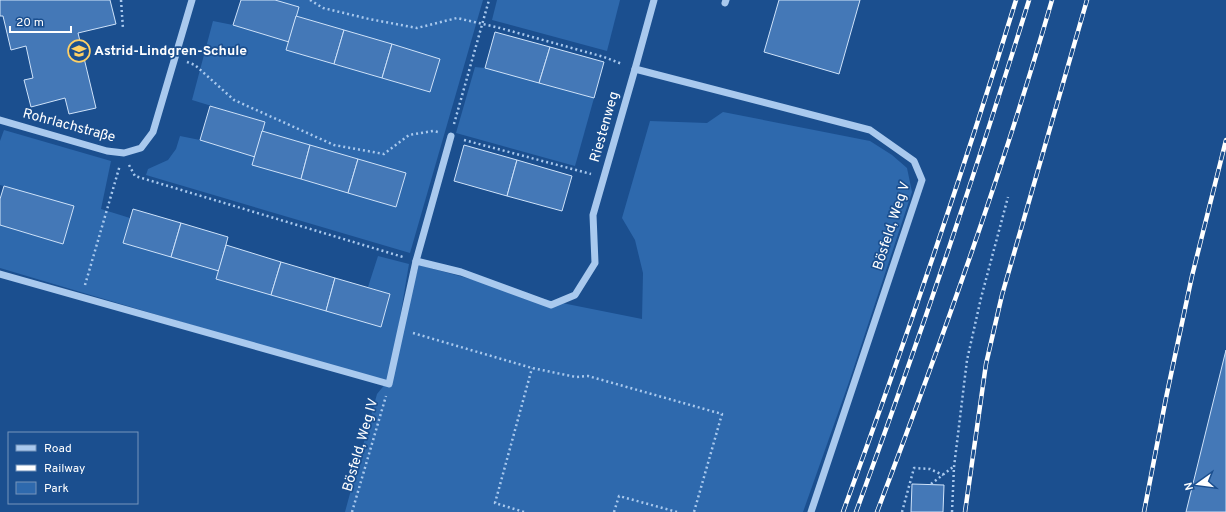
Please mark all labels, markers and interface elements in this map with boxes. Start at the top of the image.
scale bar [10,8,71,34]
text: 20 m [16,15,44,31]
school or university icon: Astrid-Lindgren-Schule [66,38,92,64]
place label: Astrid-Lindgren-Schule [94,43,247,60]
street label: Riestenweg [587,90,623,164]
street label: Rohrlachstraße [21,105,117,147]
street label: Bösfeld, Weg V [870,180,914,272]
street label: Bösfeld, Weg IV [340,396,382,494]
legend [8,432,138,504]
text: Road [44,441,72,457]
text: Railway [44,461,85,477]
north arrow [1178,464,1218,504]
text: Park [44,481,69,497]
text: N [1182,481,1197,492]

